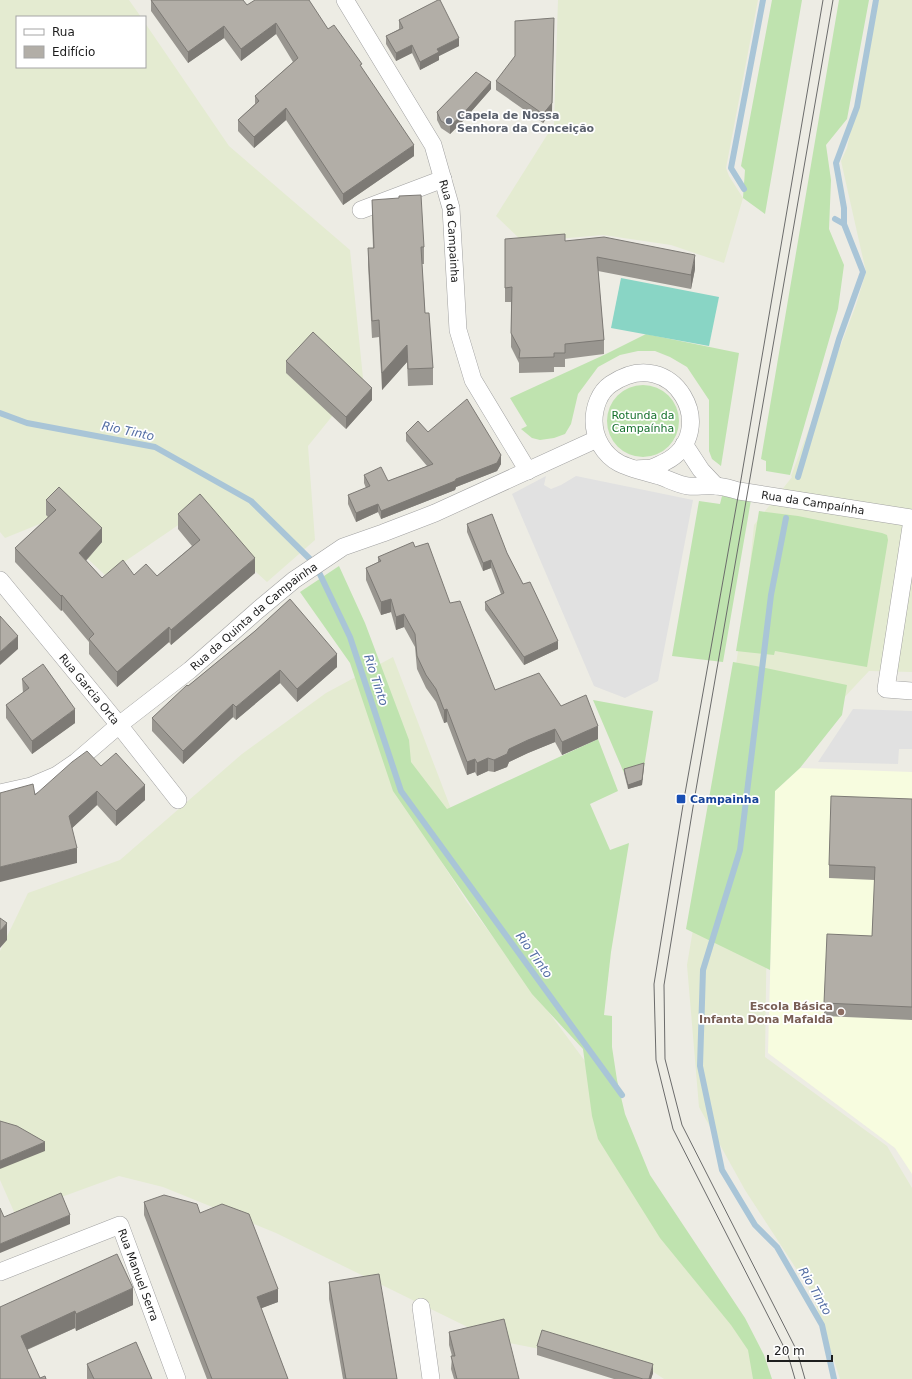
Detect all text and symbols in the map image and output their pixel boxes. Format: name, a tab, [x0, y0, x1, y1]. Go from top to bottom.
legend	[16, 16, 146, 68]
text: Rua	[52, 25, 75, 39]
text: Edifício	[52, 45, 95, 59]
place label: Capela de Nossa Senhora da Conceição	[457, 109, 595, 135]
marker: Capela de Nossa Senhora da Conceição	[444, 116, 454, 126]
street label: Rua da Campainha	[436, 178, 461, 283]
park label: Rotunda da Campaínha	[611, 409, 675, 435]
water label: Rio Tinto	[101, 419, 155, 443]
street label: Rua da Campaínha	[760, 489, 865, 518]
street label: Rua da Quinta da Campainha	[188, 560, 320, 674]
street label: Rua Garcia Orta	[56, 651, 122, 727]
water label: Rio Tinto	[361, 653, 391, 707]
marker: Campainha	[675, 793, 687, 805]
place label: Campainha	[690, 793, 759, 806]
water label: Rio Tinto	[513, 929, 555, 981]
place label: Escola Básica Infanta Dona Mafalda	[699, 1000, 833, 1026]
marker: Escola Básica Infanta Dona Mafalda	[836, 1007, 846, 1017]
street label: Rua Manuel Serra	[115, 1227, 161, 1323]
water label: Rio Tinto	[796, 1264, 834, 1318]
scale bar	[768, 1337, 832, 1363]
text: 20 m	[774, 1344, 805, 1358]

